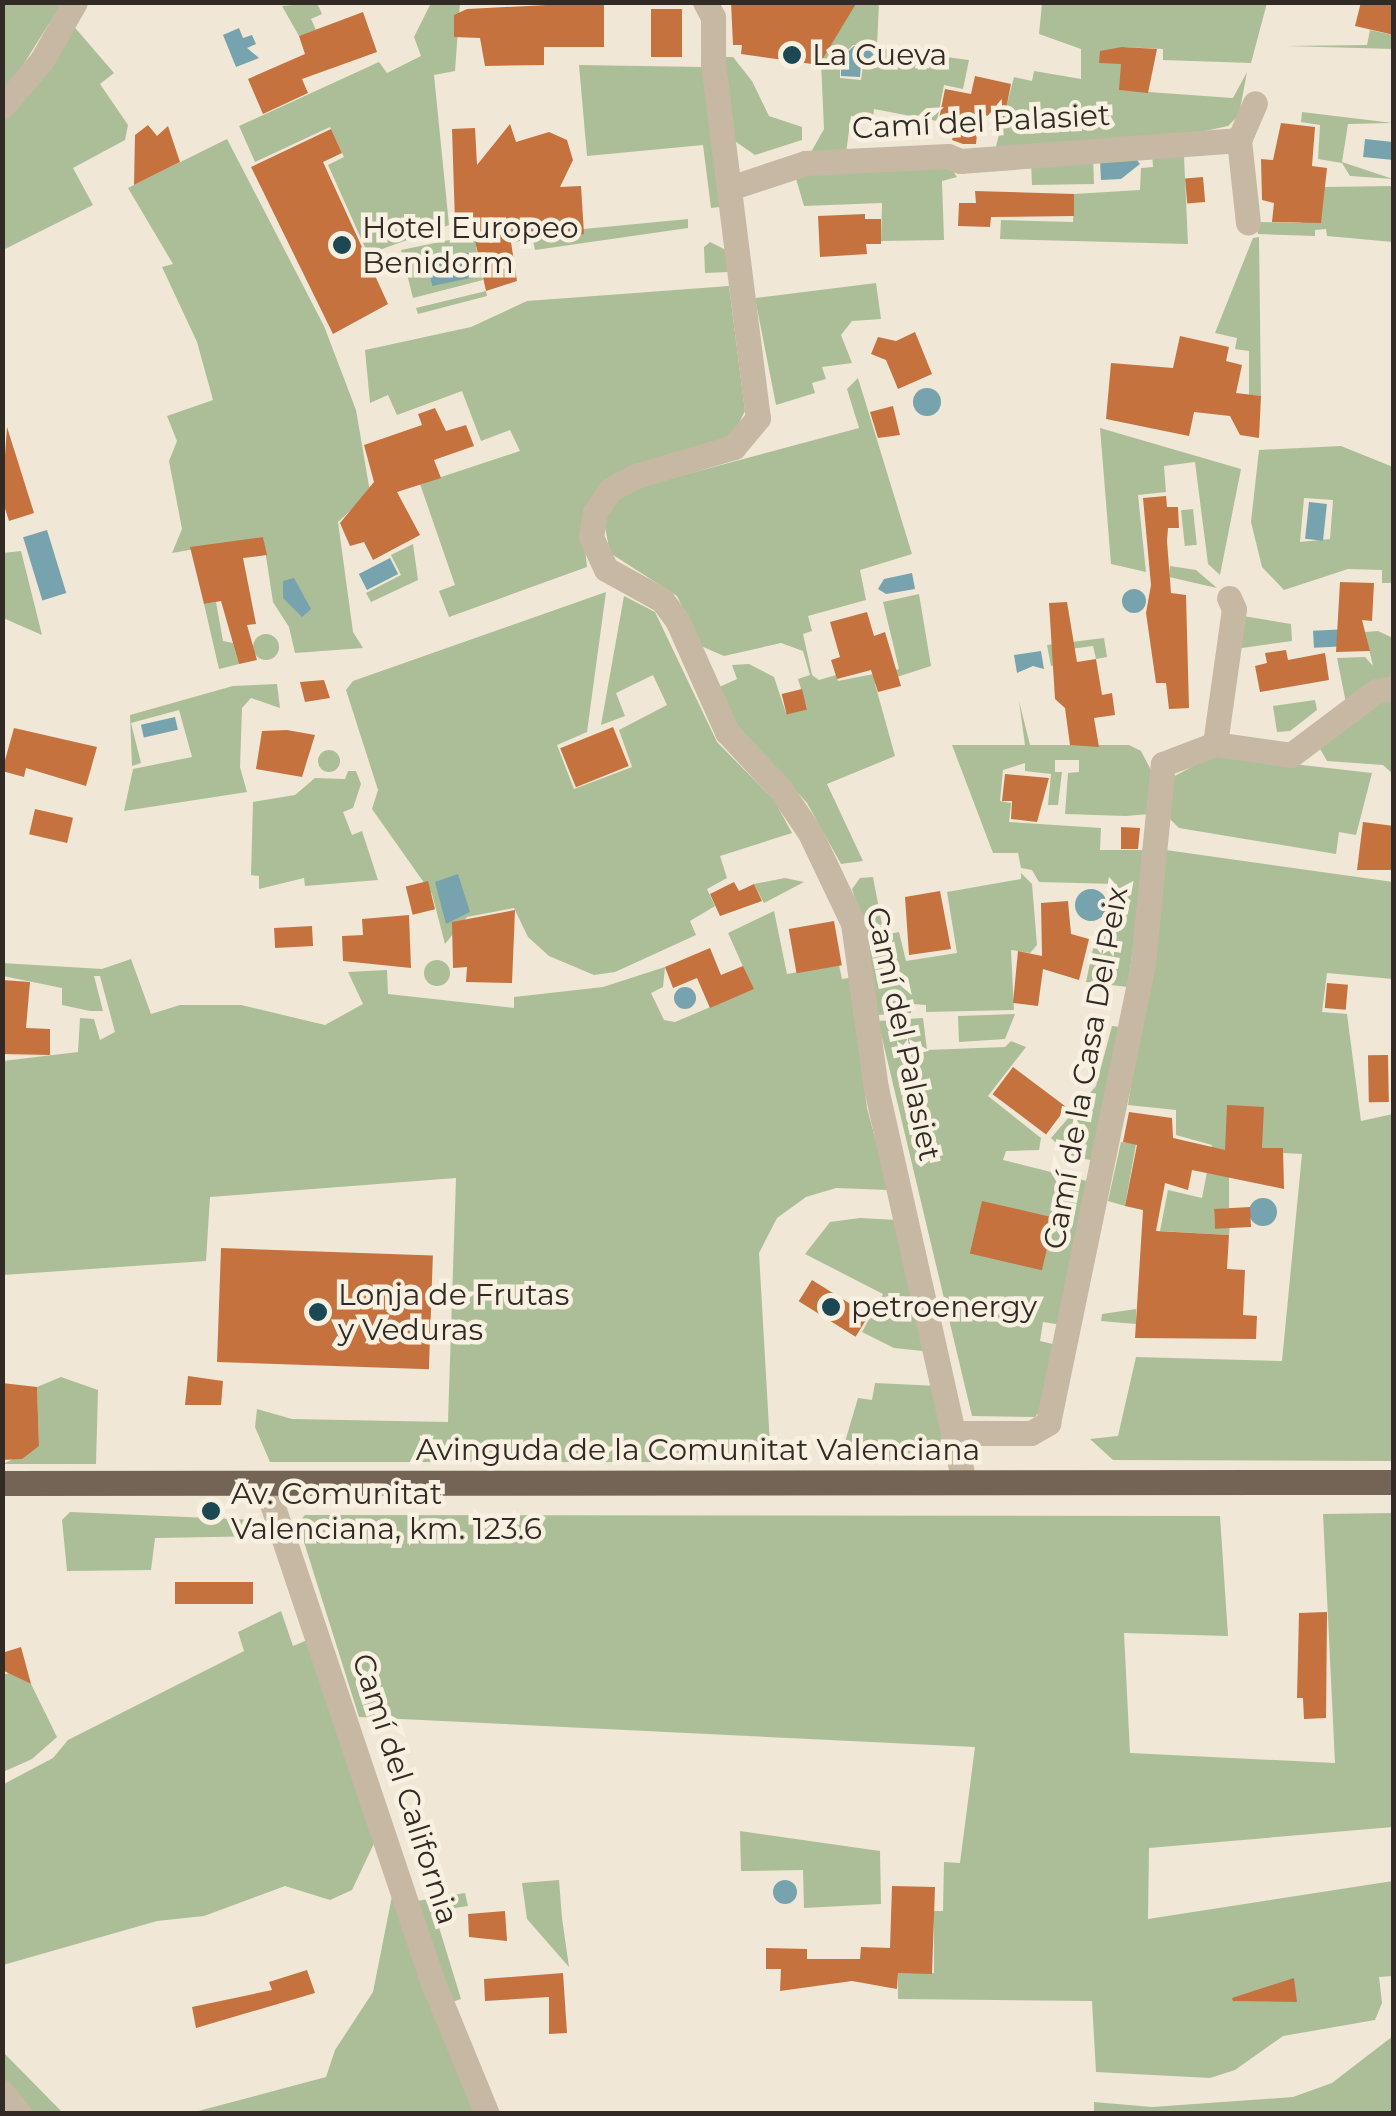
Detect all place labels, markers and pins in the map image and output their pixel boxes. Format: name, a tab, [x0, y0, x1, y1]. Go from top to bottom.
place label: La Cueva	[812, 37, 947, 73]
marker: La Cueva	[781, 44, 803, 66]
place label: Hotel Europeo Benidorm	[362, 210, 579, 280]
marker: Hotel Europeo Benidorm	[331, 234, 353, 256]
place label: Lonja de Frutas y Veduras	[338, 1277, 569, 1348]
place label: petroenergy	[851, 1289, 1037, 1325]
marker: petroenergy	[820, 1296, 842, 1318]
marker: Lonja de Frutas y Veduras	[307, 1301, 329, 1323]
place label: Av. Comunitat Valenciana, km. 123.6	[231, 1476, 542, 1546]
marker: Av. Comunitat Valenciana, km. 123.6	[200, 1500, 222, 1522]

